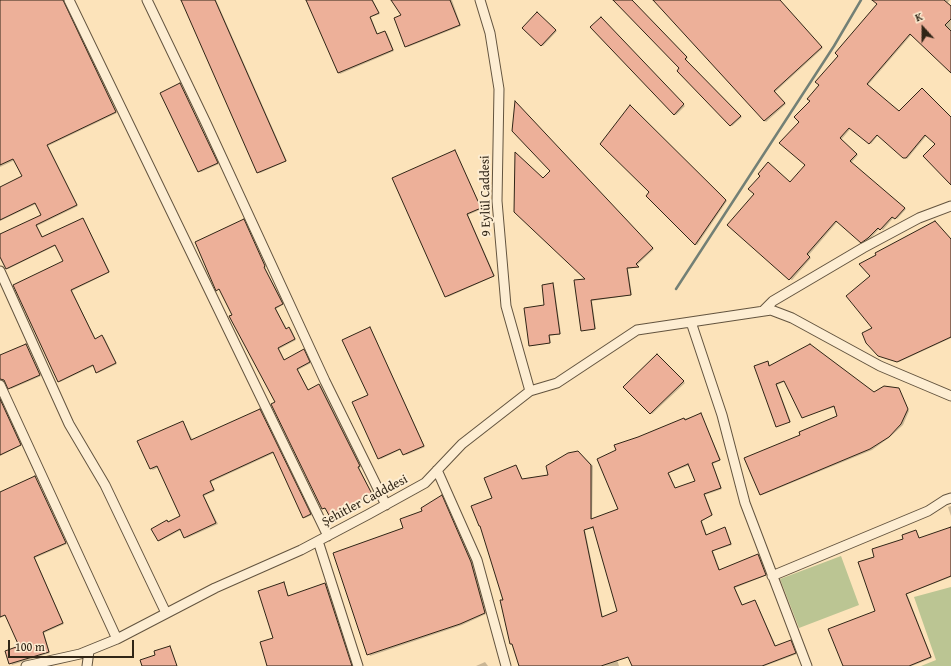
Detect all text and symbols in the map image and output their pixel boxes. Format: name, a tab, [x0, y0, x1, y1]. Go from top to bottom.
north arrow	[903, 8, 943, 48]
text: K	[913, 8, 925, 26]
street label: 9 Eylül Caddesi	[477, 155, 495, 237]
street label: Şehitler Cadddesi	[319, 472, 411, 530]
scale bar	[10, 632, 136, 658]
text: 100 m	[15, 638, 45, 655]

